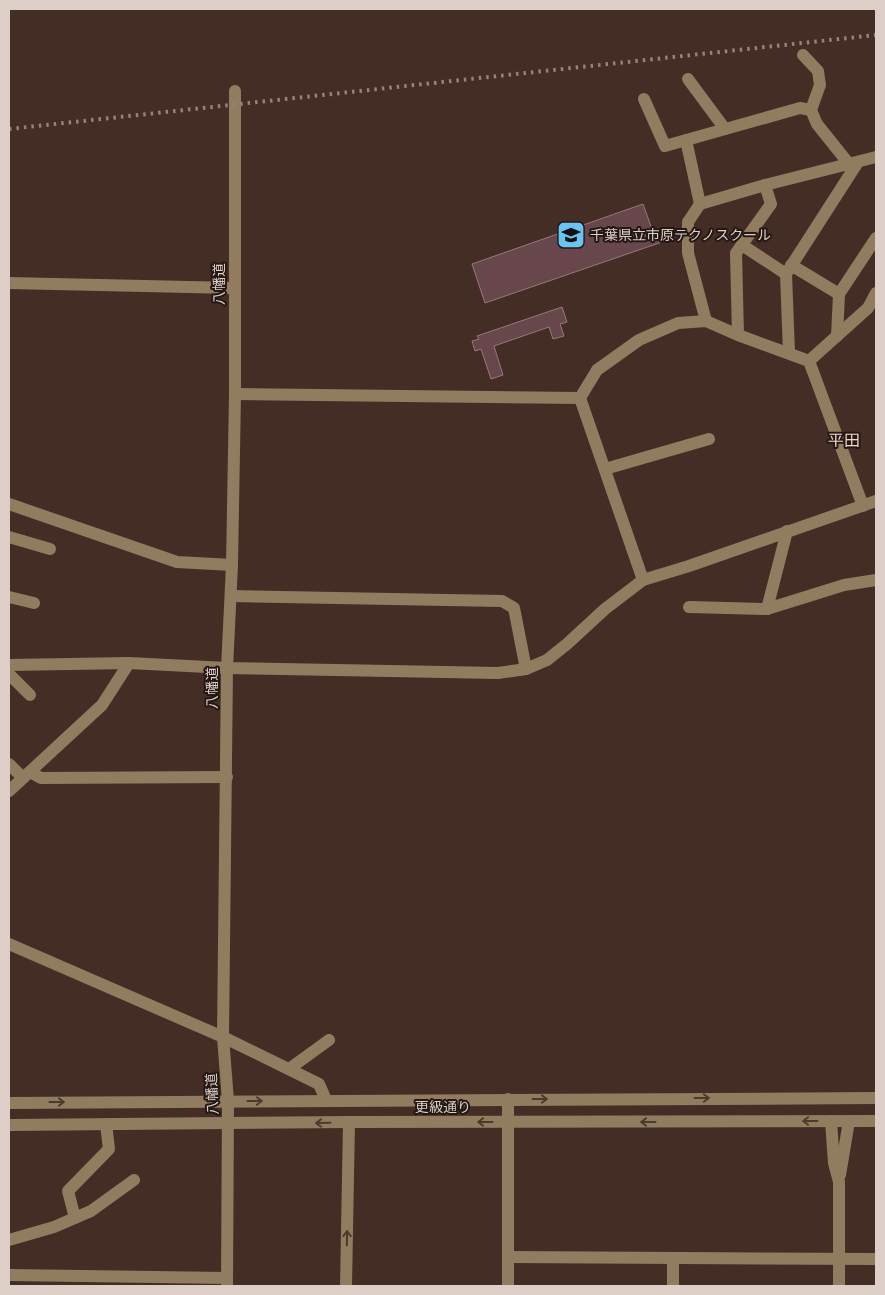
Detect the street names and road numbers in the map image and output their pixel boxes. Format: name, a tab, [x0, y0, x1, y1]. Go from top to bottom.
street label: 八幡道	[210, 263, 228, 305]
street label: 八幡道	[203, 667, 221, 709]
street label: 八幡道	[202, 1073, 222, 1115]
street label: 更級通り	[415, 1098, 471, 1116]

